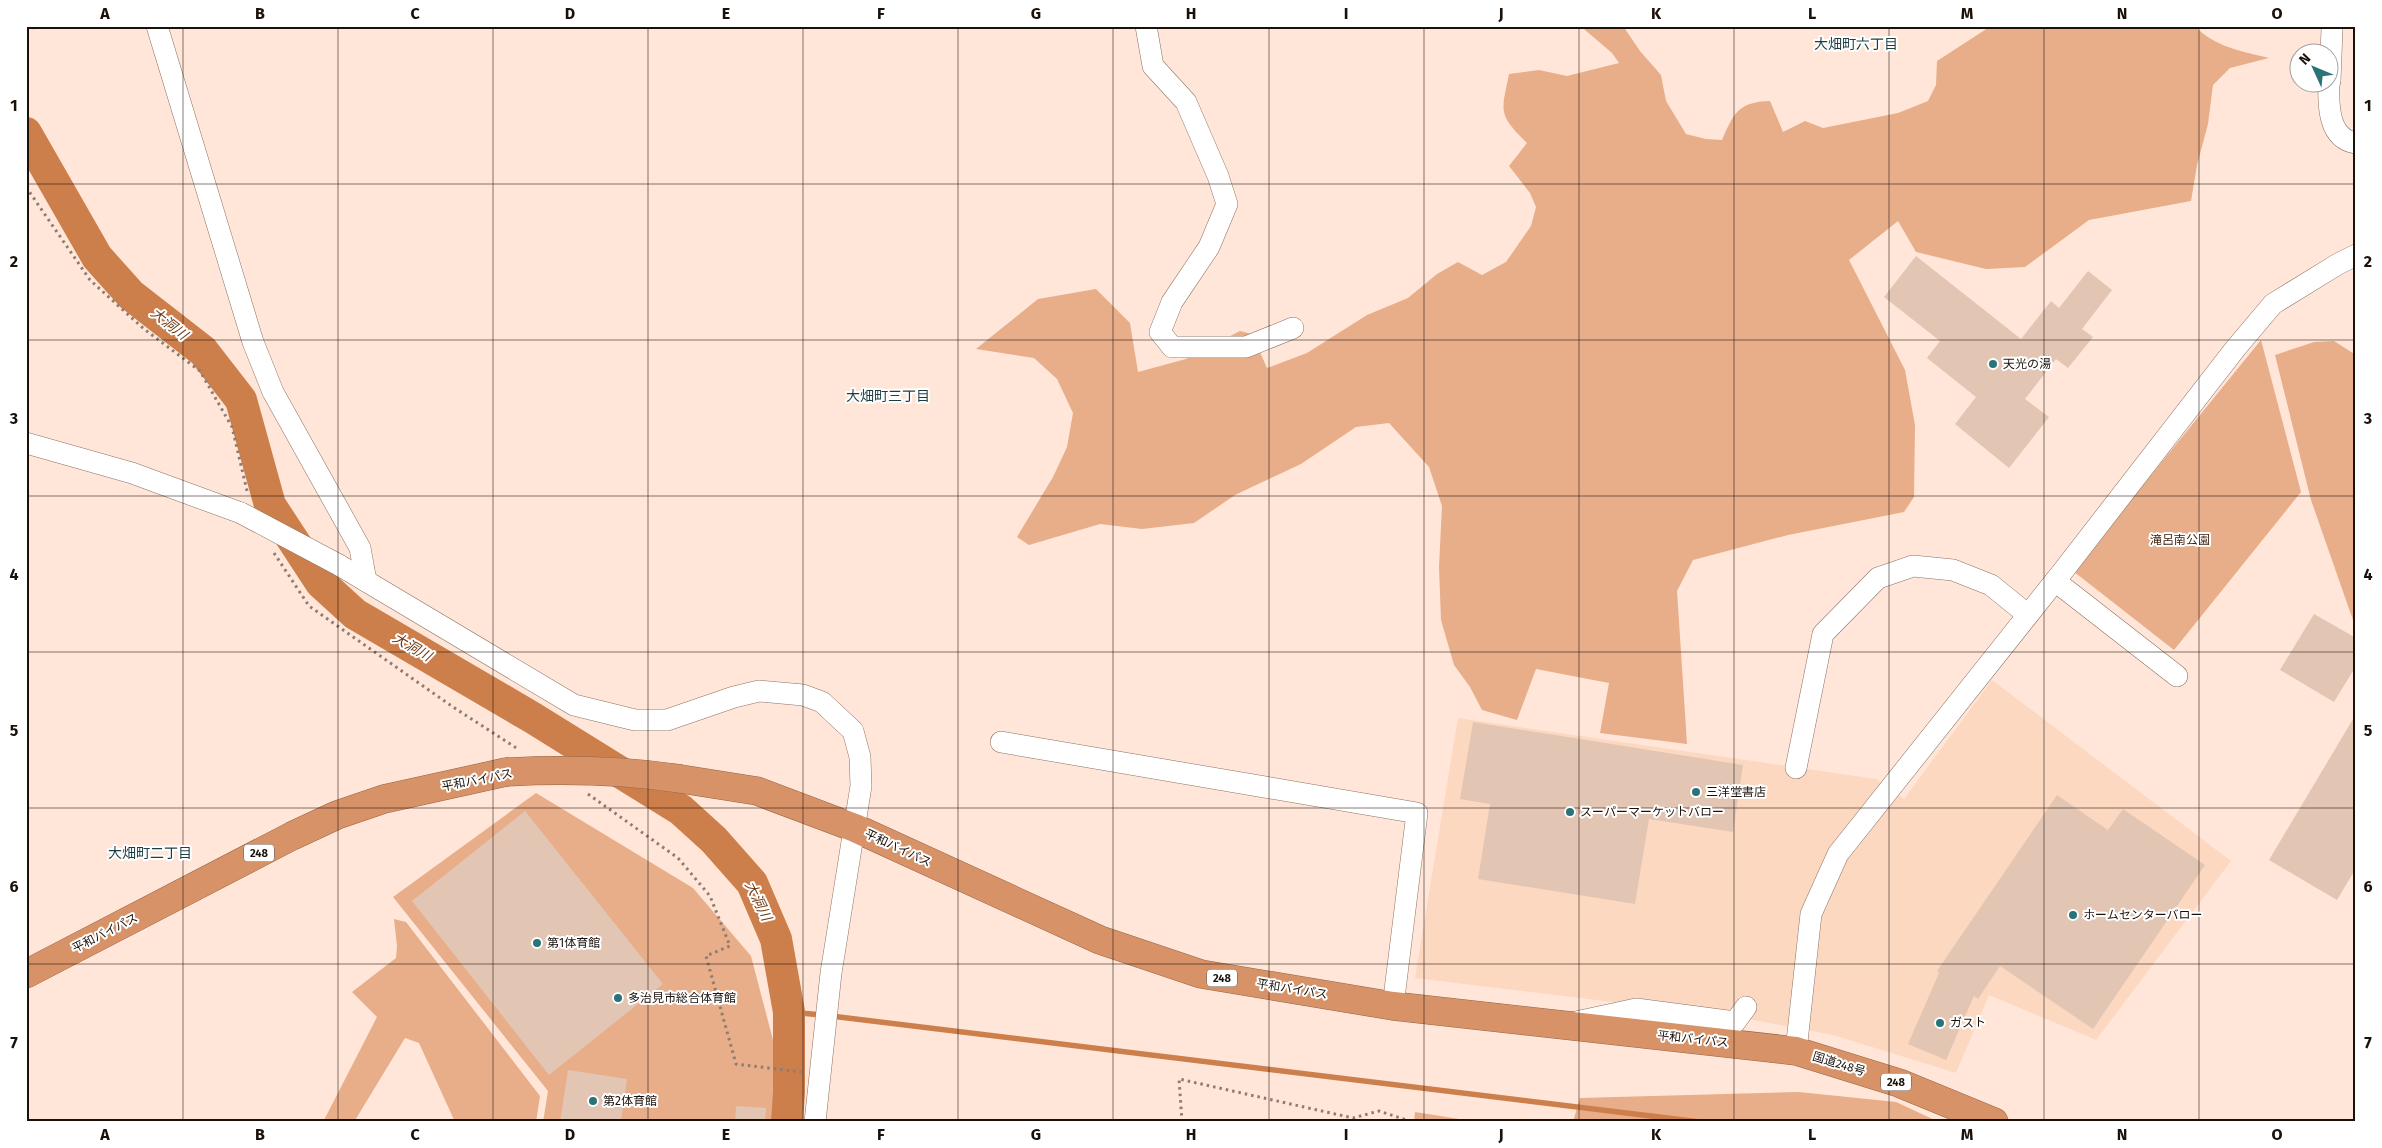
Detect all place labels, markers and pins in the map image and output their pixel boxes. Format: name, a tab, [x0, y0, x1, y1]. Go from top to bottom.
place label: 天光の湯	[2003, 357, 2051, 371]
marker: 天光の湯	[1987, 358, 1999, 370]
place label: 三洋堂書店	[1706, 785, 1766, 799]
marker: 三洋堂書店	[1690, 786, 1702, 798]
place label: スーパーマーケットバロー	[1580, 805, 1724, 819]
marker: スーパーマーケットバロー	[1564, 806, 1576, 818]
place label: ホームセンターバロー	[2083, 908, 2203, 922]
marker: ホームセンターバロー	[2067, 909, 2079, 921]
place label: 第1体育館	[547, 936, 600, 950]
marker: 第1体育館	[531, 937, 543, 949]
place label: 多治見市総合体育館	[628, 991, 736, 1005]
marker: 多治見市総合体育館	[612, 992, 624, 1004]
place label: ガスト	[1950, 1016, 1986, 1030]
marker: ガスト	[1934, 1017, 1946, 1029]
place label: 第2体育館	[603, 1094, 657, 1108]
marker: 第2体育館	[587, 1095, 599, 1107]

